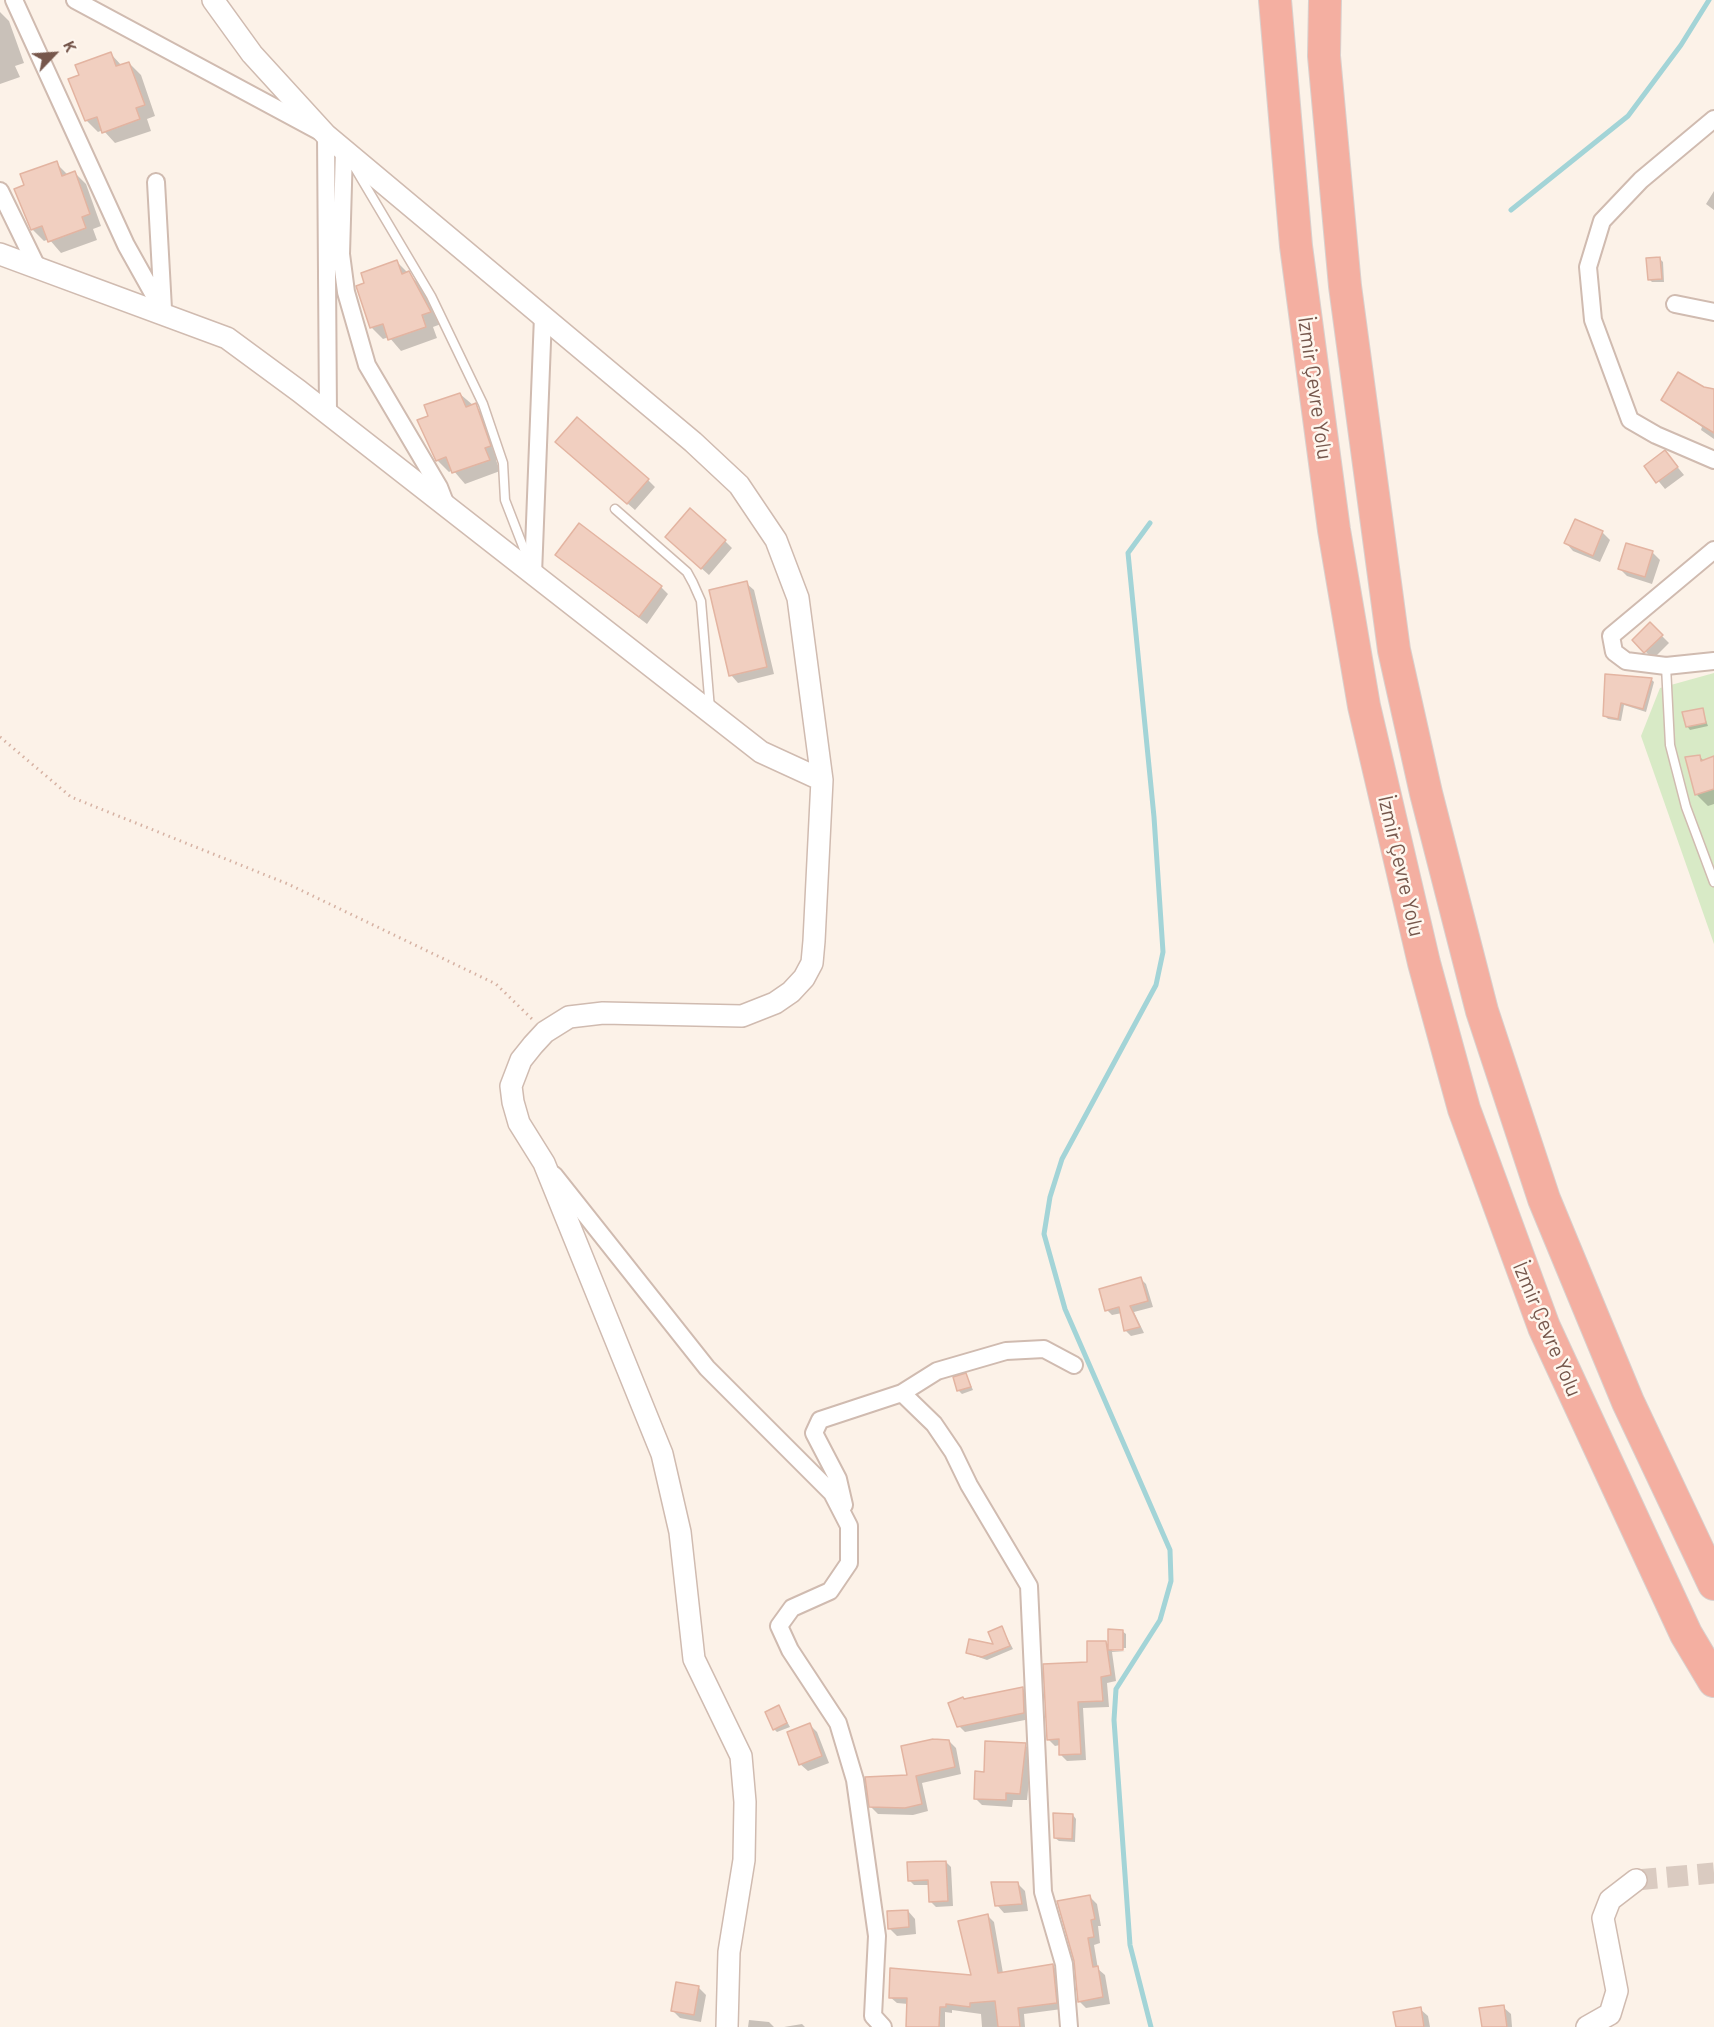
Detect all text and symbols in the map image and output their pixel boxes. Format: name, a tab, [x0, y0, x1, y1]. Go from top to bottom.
north arrow	[24, 24, 84, 84]
text: K	[60, 38, 81, 55]
street label: İzmir Çevre Yolu	[1292, 315, 1338, 461]
street label: İzmir Çevre Yolu	[1373, 793, 1429, 939]
street label: İzmir Çevre Yolu	[1507, 1258, 1587, 1400]

